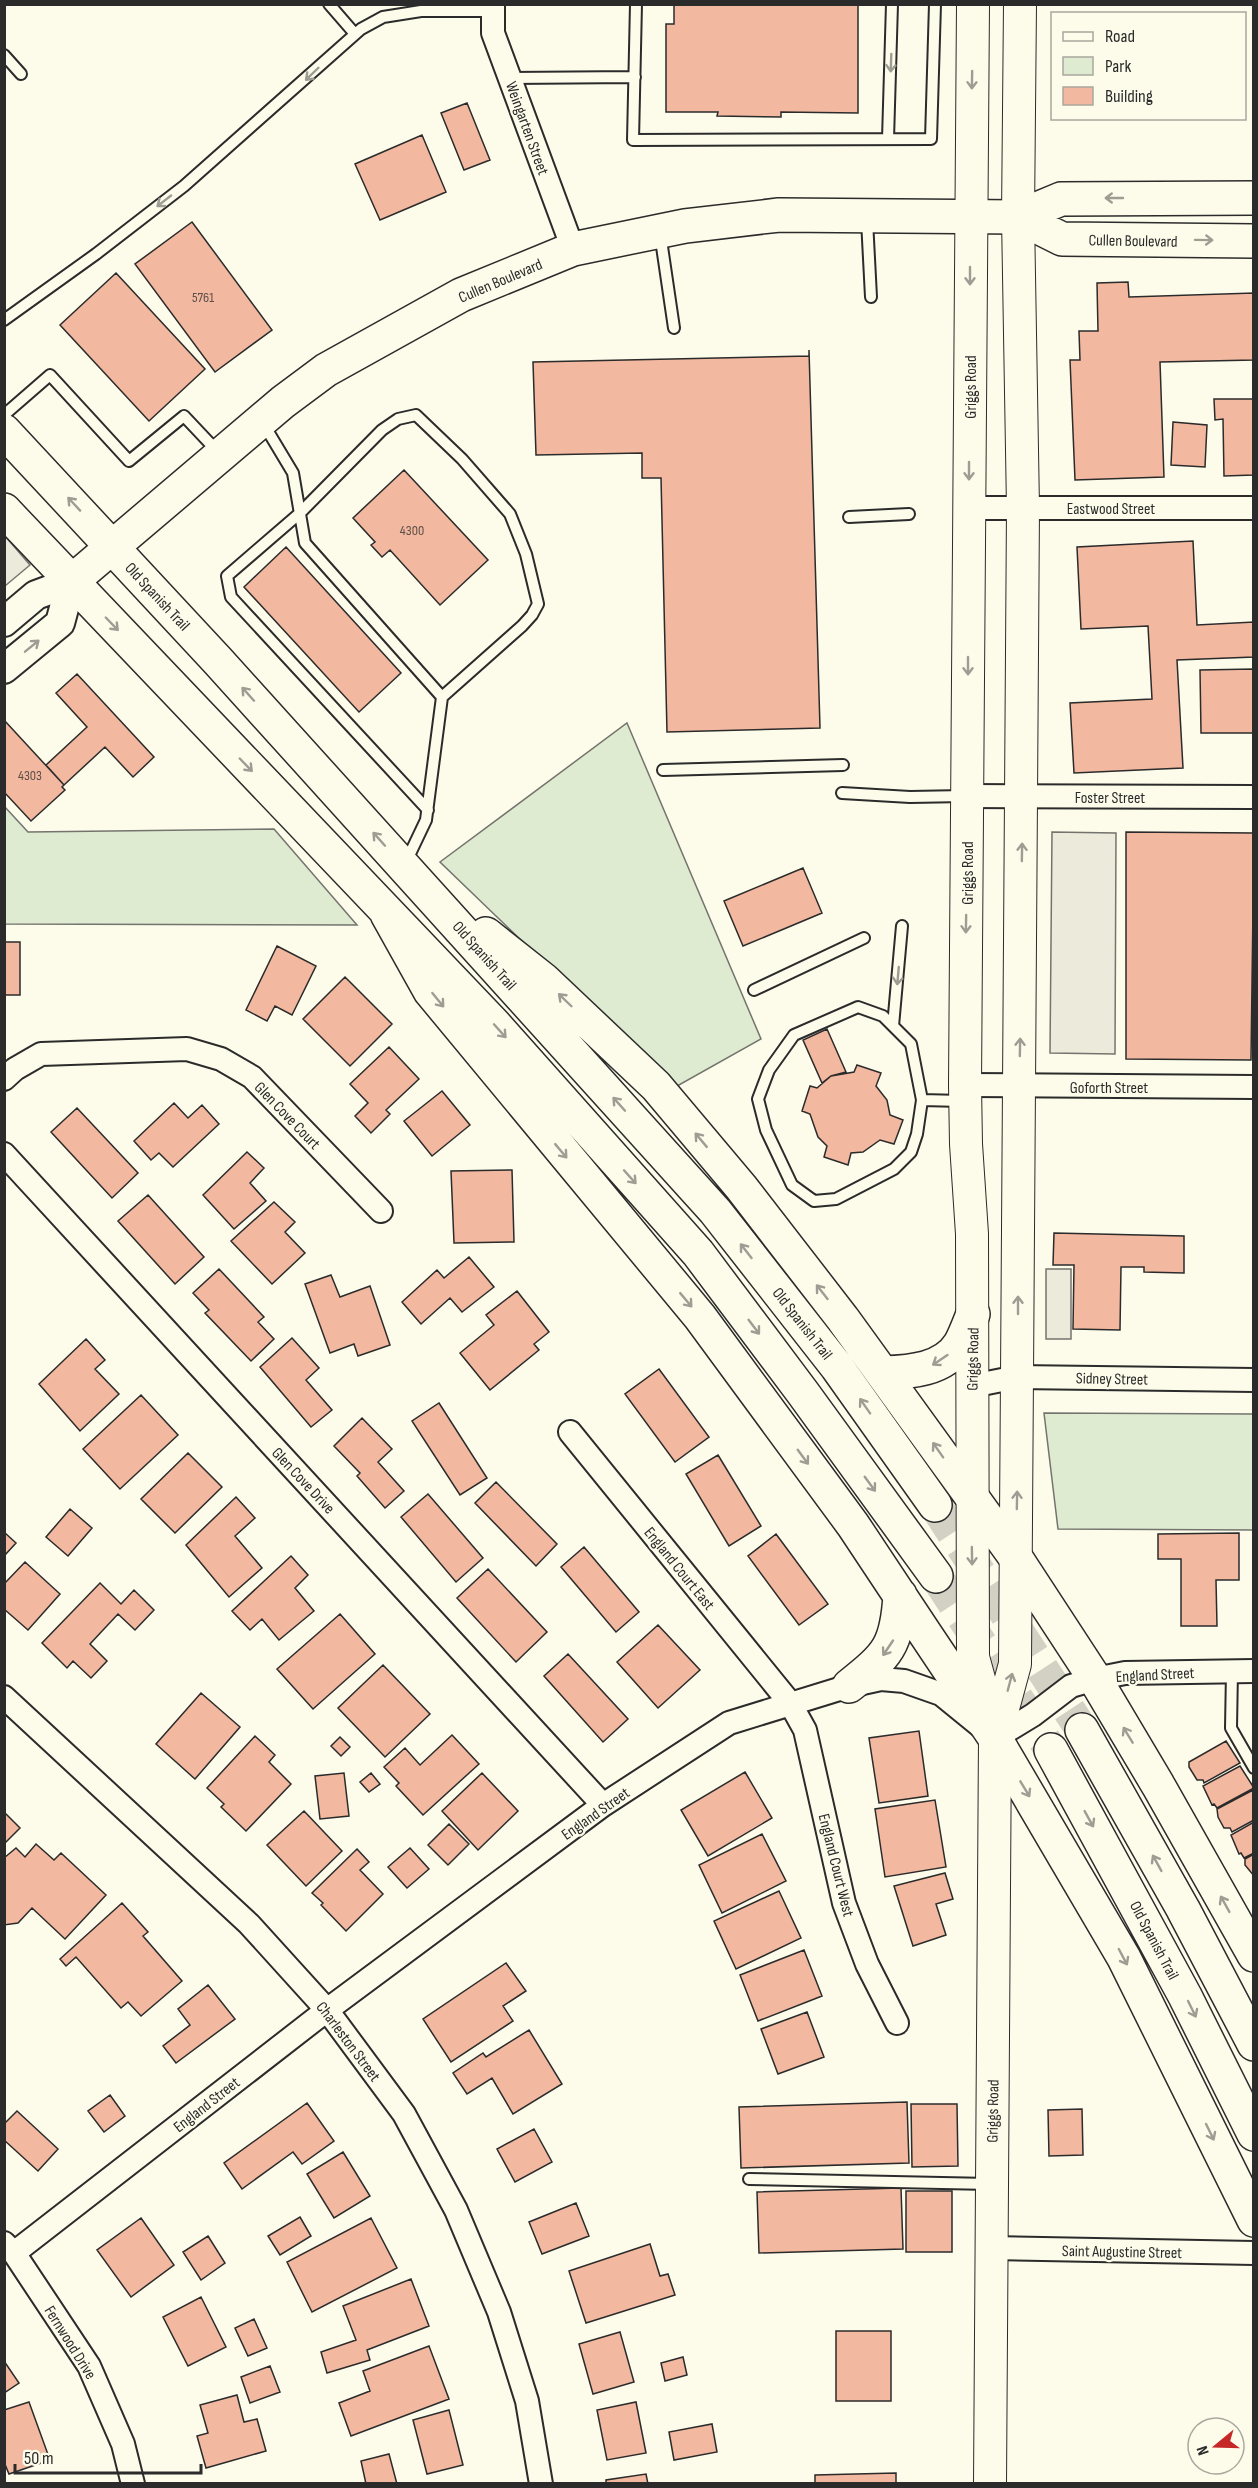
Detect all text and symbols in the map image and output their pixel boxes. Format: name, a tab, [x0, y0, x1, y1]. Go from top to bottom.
legend	[1051, 12, 1246, 120]
text: Road	[1105, 26, 1135, 47]
one-way arrow	[885, 52, 896, 72]
text: Park	[1105, 56, 1131, 77]
one-way arrow	[304, 67, 319, 81]
one-way arrow	[966, 69, 978, 89]
street label: Weingarten Street	[501, 79, 552, 178]
text: Building	[1105, 86, 1153, 107]
one-way arrow	[1105, 193, 1125, 204]
one-way arrow	[156, 195, 172, 208]
street label: Cullen Boulevard	[1088, 231, 1178, 252]
one-way arrow	[1194, 234, 1214, 246]
street label: Cullen Boulevard	[456, 255, 545, 308]
one-way arrow	[964, 265, 976, 285]
house number: 5761	[192, 289, 214, 306]
street label: Griggs Road	[962, 355, 981, 419]
one-way arrow	[963, 460, 975, 480]
one-way arrow	[67, 497, 81, 512]
street label: Eastwood Street	[1067, 500, 1155, 519]
house number: 4300	[400, 522, 424, 539]
street label: Old Spanish Trail	[120, 559, 193, 635]
one-way arrow	[105, 617, 119, 632]
one-way arrow	[24, 639, 39, 653]
one-way arrow	[962, 655, 974, 675]
one-way arrow	[241, 687, 255, 702]
one-way arrow	[239, 758, 254, 773]
house number: 4303	[18, 767, 42, 784]
street label: Foster Street	[1075, 789, 1145, 808]
one-way arrow	[372, 832, 386, 847]
street label: Griggs Road	[959, 841, 978, 905]
one-way arrow	[1016, 842, 1028, 862]
one-way arrow	[960, 913, 972, 933]
street label: Old Spanish Trail	[448, 918, 520, 994]
one-way arrow	[892, 965, 903, 985]
one-way arrow	[431, 992, 444, 1008]
one-way arrow	[558, 993, 573, 1007]
one-way arrow	[493, 1023, 507, 1038]
one-way arrow	[1014, 1037, 1026, 1057]
street label: Glen Cove Court	[250, 1078, 324, 1154]
street label: Goforth Street	[1070, 1079, 1148, 1098]
one-way arrow	[612, 1096, 626, 1111]
one-way arrow	[694, 1133, 708, 1148]
one-way arrow	[555, 1143, 568, 1159]
one-way arrow	[623, 1169, 637, 1184]
one-way arrow	[740, 1243, 753, 1259]
street label: Old Spanish Trail	[768, 1284, 836, 1364]
one-way arrow	[816, 1285, 829, 1301]
one-way arrow	[680, 1292, 693, 1308]
one-way arrow	[1012, 1295, 1024, 1315]
one-way arrow	[748, 1319, 760, 1335]
street label: Griggs Road	[963, 1327, 984, 1391]
one-way arrow	[933, 1354, 949, 1366]
street label: Sidney Street	[1076, 1369, 1148, 1390]
one-way arrow	[859, 1398, 871, 1414]
one-way arrow	[931, 1442, 944, 1458]
street label: Glen Cove Drive	[267, 1444, 338, 1518]
one-way arrow	[796, 1449, 809, 1465]
one-way arrow	[863, 1476, 876, 1492]
one-way arrow	[1011, 1490, 1023, 1510]
street label: England Court East	[640, 1524, 718, 1614]
one-way arrow	[966, 1545, 978, 1565]
one-way arrow	[882, 1639, 894, 1656]
street label: England Street	[1115, 1664, 1195, 1687]
one-way arrow	[1005, 1673, 1017, 1692]
one-way arrow	[1122, 1727, 1134, 1744]
one-way arrow	[1019, 1780, 1031, 1797]
street label: England Street	[558, 1784, 634, 1845]
one-way arrow	[1083, 1810, 1095, 1827]
street label: England Court West	[814, 1812, 858, 1919]
one-way arrow	[1151, 1855, 1163, 1872]
one-way arrow	[1219, 1896, 1231, 1913]
street label: Old Spanish Trail	[1125, 1898, 1182, 1983]
one-way arrow	[1117, 1948, 1129, 1965]
street label: Charleston Street	[312, 1998, 384, 2086]
one-way arrow	[1186, 2000, 1198, 2018]
street label: England Street	[170, 2073, 244, 2137]
street label: Griggs Road	[983, 2079, 1004, 2143]
one-way arrow	[1204, 2122, 1216, 2140]
street label: Saint Augustine Street	[1062, 2242, 1182, 2263]
street label: Fernwood Drive	[40, 2303, 100, 2383]
north arrow	[1186, 2416, 1246, 2476]
scale bar	[15, 2437, 201, 2475]
text: N	[1193, 2443, 1214, 2458]
text: 50 m	[24, 2448, 54, 2469]

